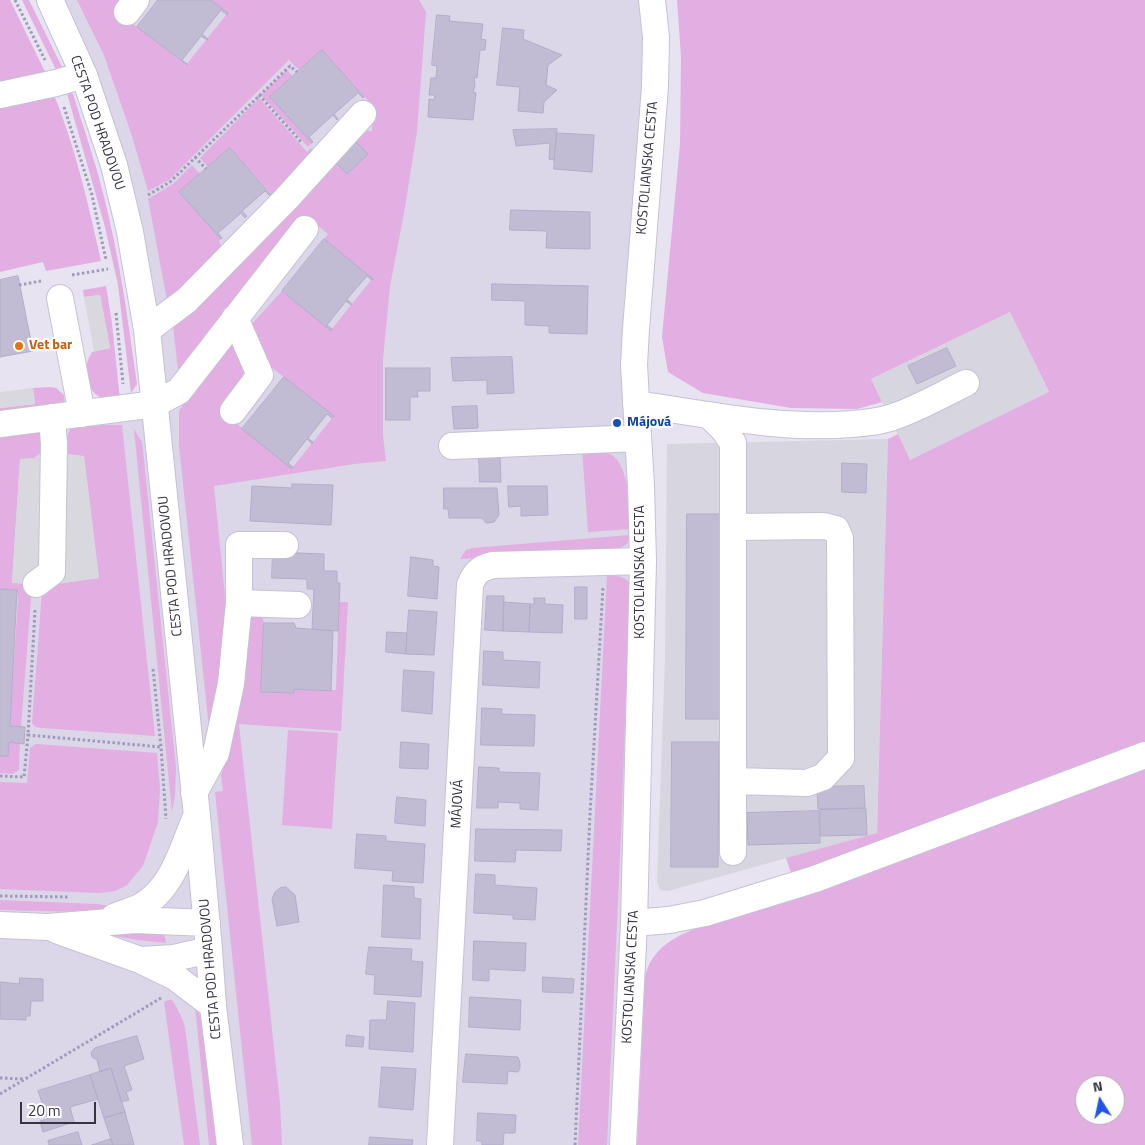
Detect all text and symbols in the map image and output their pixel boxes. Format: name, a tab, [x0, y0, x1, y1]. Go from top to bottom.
street label: CESTA POD HRADOVOU	[66, 53, 128, 193]
street label: KOSTOLIANSKA CESTA	[634, 101, 662, 235]
place label: Vet bar	[29, 338, 72, 354]
marker: Vet bar	[13, 340, 25, 352]
place label: Májová	[627, 415, 671, 431]
marker: Májová	[611, 417, 623, 429]
street label: CESTA POD HRADOVOU	[155, 495, 187, 637]
street label: KOSTOLIANSKA CESTA	[633, 505, 649, 639]
street label: MÁJOVÁ	[448, 779, 468, 829]
street label: CESTA POD HRADOVOU	[196, 898, 226, 1040]
street label: KOSTOLIANSKA CESTA	[619, 910, 643, 1044]
north arrow	[1075, 1075, 1125, 1125]
text: N	[1091, 1075, 1104, 1097]
scale bar	[22, 1092, 99, 1124]
text: 20 m	[28, 1099, 61, 1122]

